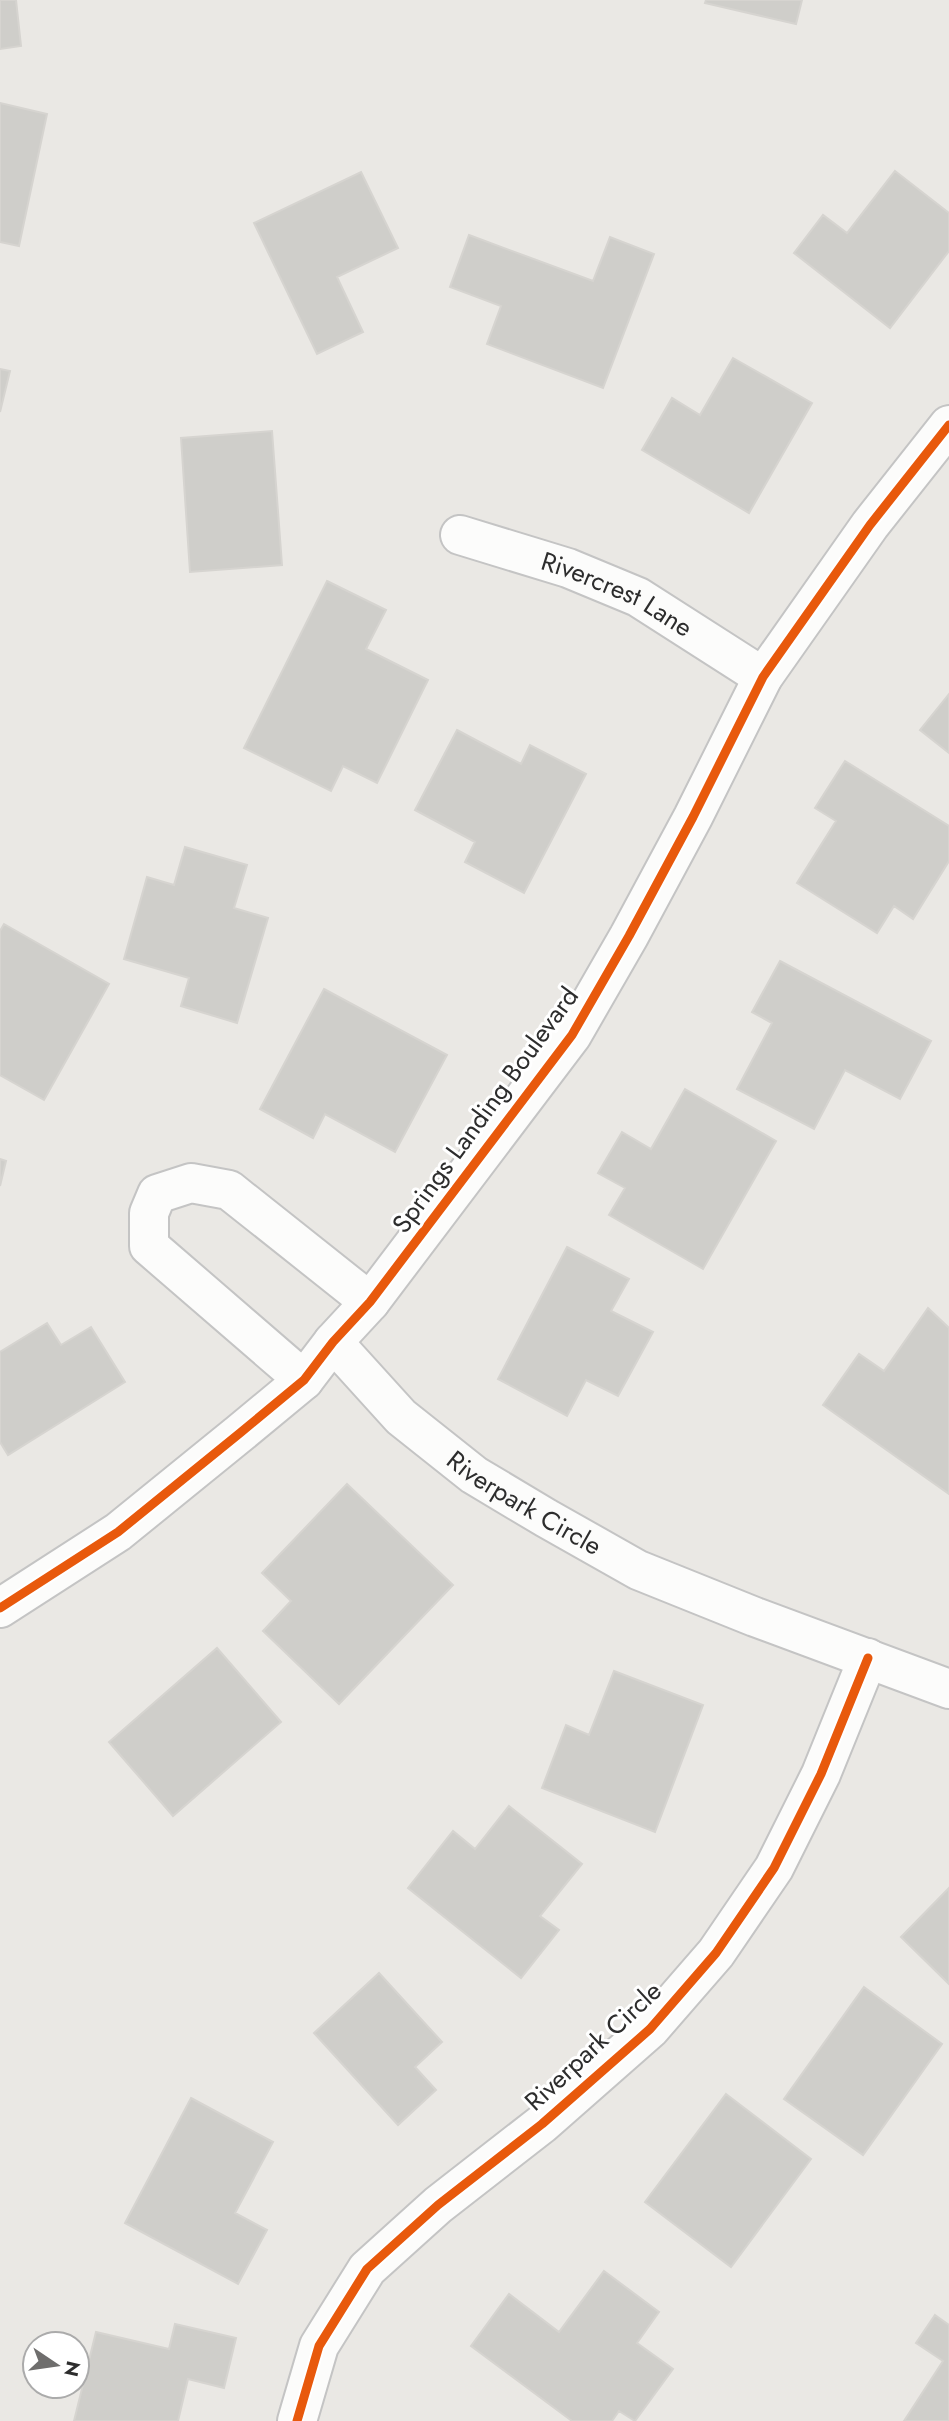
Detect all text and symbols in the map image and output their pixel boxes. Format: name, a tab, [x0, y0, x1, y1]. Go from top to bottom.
street label: Rivercrest Lane	[536, 542, 700, 646]
street label: Springs Landing Boulevard	[383, 979, 587, 1241]
street label: Riverpark Circle	[439, 1441, 609, 1565]
street label: Riverpark Circle	[516, 1972, 670, 2120]
north arrow	[21, 2330, 91, 2400]
text: N	[57, 2358, 87, 2379]

